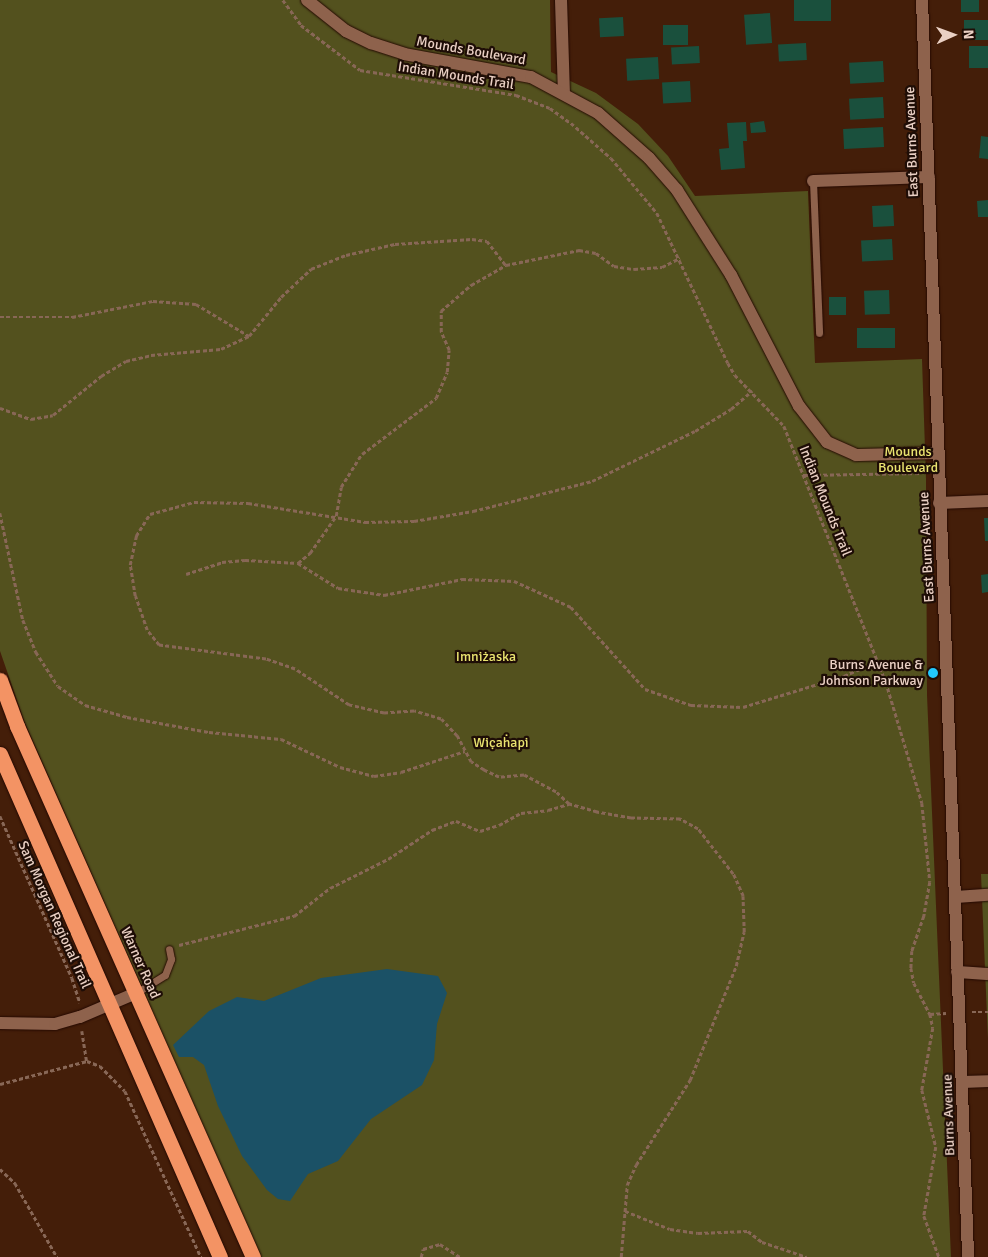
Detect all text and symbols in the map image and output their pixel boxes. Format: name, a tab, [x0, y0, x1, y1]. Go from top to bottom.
north arrow	[928, 10, 978, 60]
text: N	[960, 29, 977, 40]
street label: Mounds Boulevard	[415, 33, 527, 69]
street label: Indian Mounds Trail	[397, 59, 515, 93]
street label: East Burns Avenue	[902, 86, 922, 198]
street label: Indian Mounds Trail	[795, 443, 855, 559]
park label: Mounds Boulevard	[878, 444, 938, 477]
street label: East Burns Avenue	[916, 491, 938, 603]
park label: Imniżaska	[456, 649, 516, 665]
place label: Burns Avenue & Johnson Parkway	[820, 657, 923, 690]
marker: Burns Avenue & Johnson Parkway	[927, 667, 939, 679]
park label: Wic̣aḣapi	[473, 735, 529, 751]
street label: Sam Morgan Regional Trail	[14, 839, 94, 991]
street label: Warner Road	[117, 925, 163, 1001]
street label: Burns Avenue	[939, 1074, 959, 1156]

